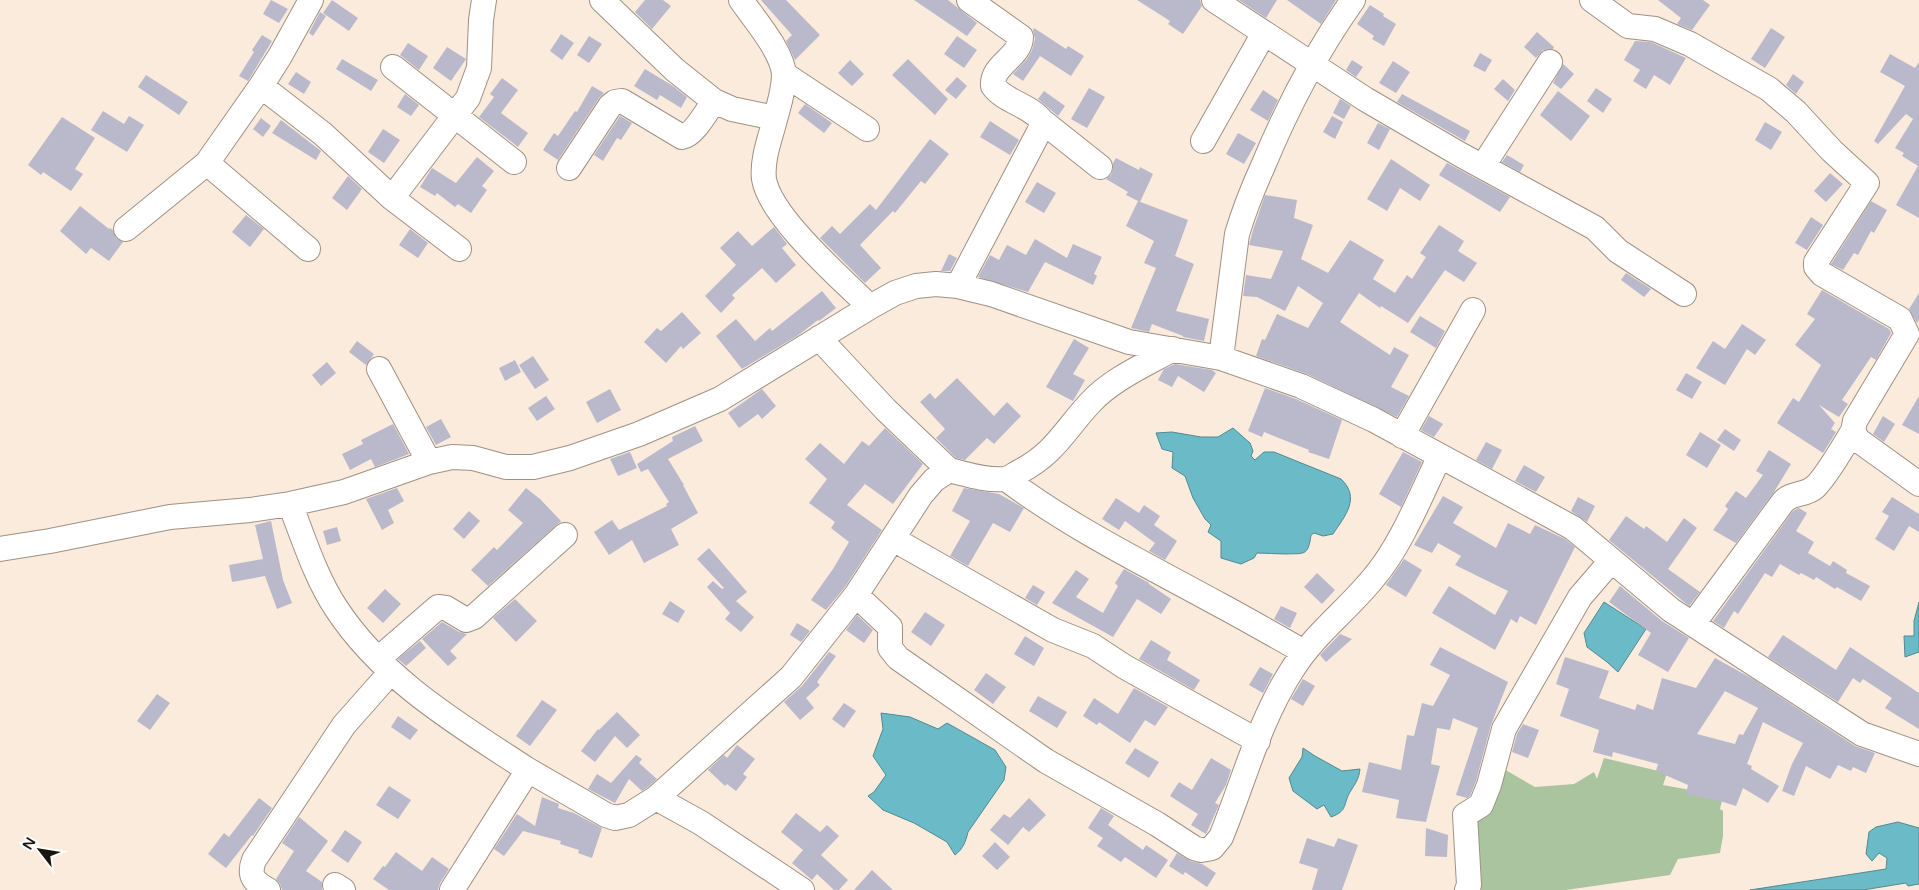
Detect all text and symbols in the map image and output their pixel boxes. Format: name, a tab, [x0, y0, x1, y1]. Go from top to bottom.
north arrow	[15, 825, 65, 875]
text: N	[19, 834, 39, 853]

